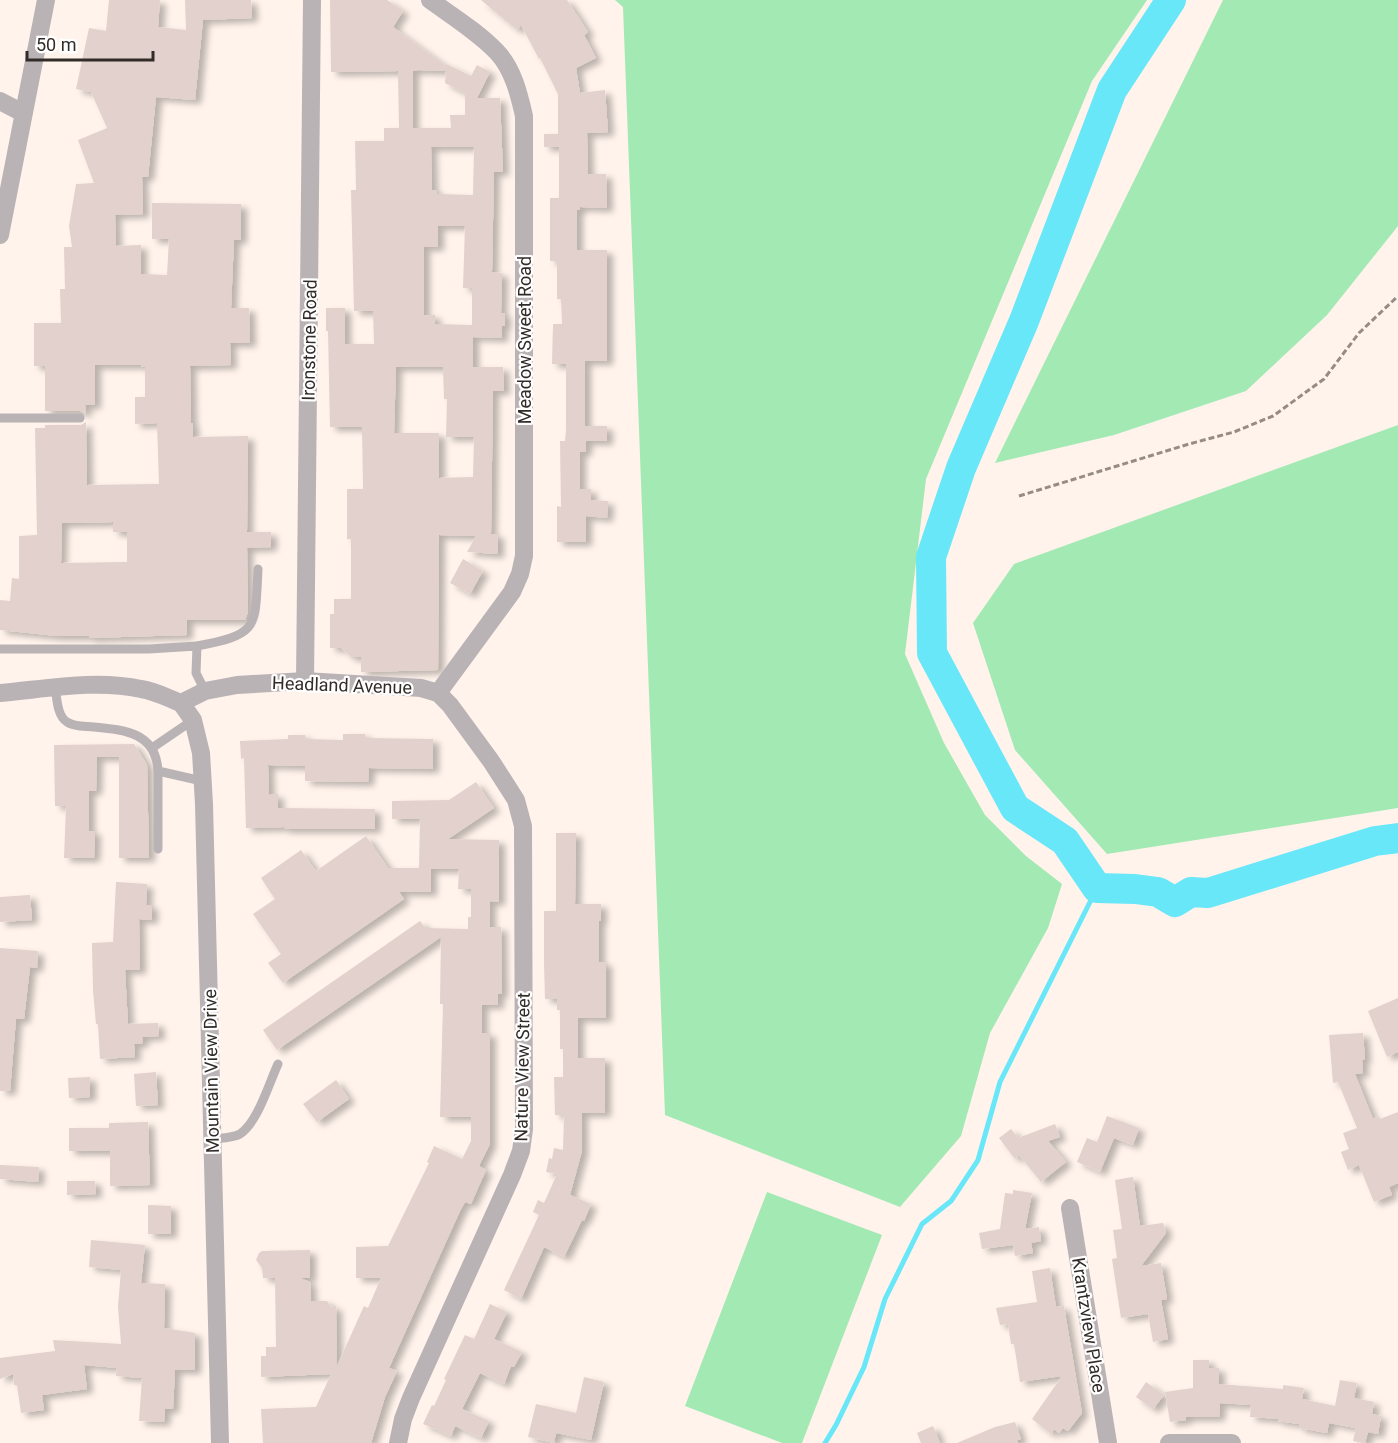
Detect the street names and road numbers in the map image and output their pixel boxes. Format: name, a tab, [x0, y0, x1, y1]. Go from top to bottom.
street label: Meadow Sweet Road	[514, 256, 535, 424]
street label: Ironstone Road	[297, 279, 321, 401]
street label: Headland Avenue	[272, 672, 412, 698]
street label: Mountain View Drive	[199, 989, 223, 1153]
street label: Nature View Street	[510, 992, 534, 1142]
street label: Krantzview Place	[1068, 1256, 1110, 1394]

